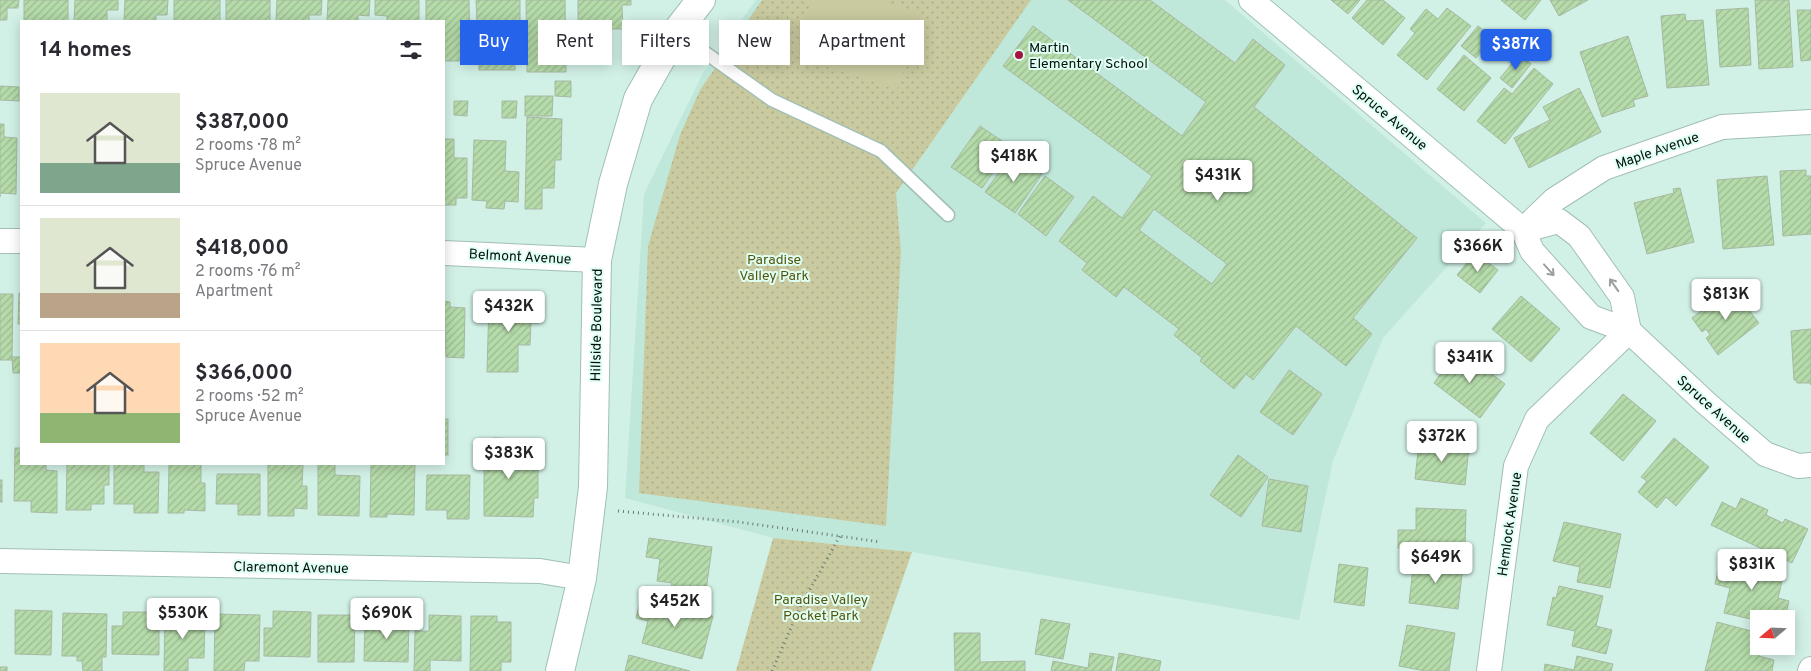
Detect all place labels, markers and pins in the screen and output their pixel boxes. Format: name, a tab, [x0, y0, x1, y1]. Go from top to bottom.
pin: $387K	[1481, 28, 1551, 71]
place label: Martin Elementary School	[1029, 40, 1148, 73]
marker: Martin Elementary School	[1013, 49, 1025, 61]
pin: $418K	[979, 140, 1049, 183]
pin: $431K	[1183, 160, 1253, 202]
pin: $366K	[1443, 230, 1513, 273]
pin: $813K	[1691, 278, 1761, 321]
pin: $432K	[474, 290, 544, 333]
pin: $341K	[1435, 342, 1505, 384]
pin: $372K	[1407, 420, 1477, 463]
pin: $383K	[474, 438, 544, 480]
pin: $649K	[1401, 542, 1471, 584]
pin: $831K	[1717, 548, 1787, 591]
pin: $452K	[640, 586, 710, 628]
pin: $530K	[148, 598, 218, 640]
pin: $690K	[352, 598, 422, 640]

